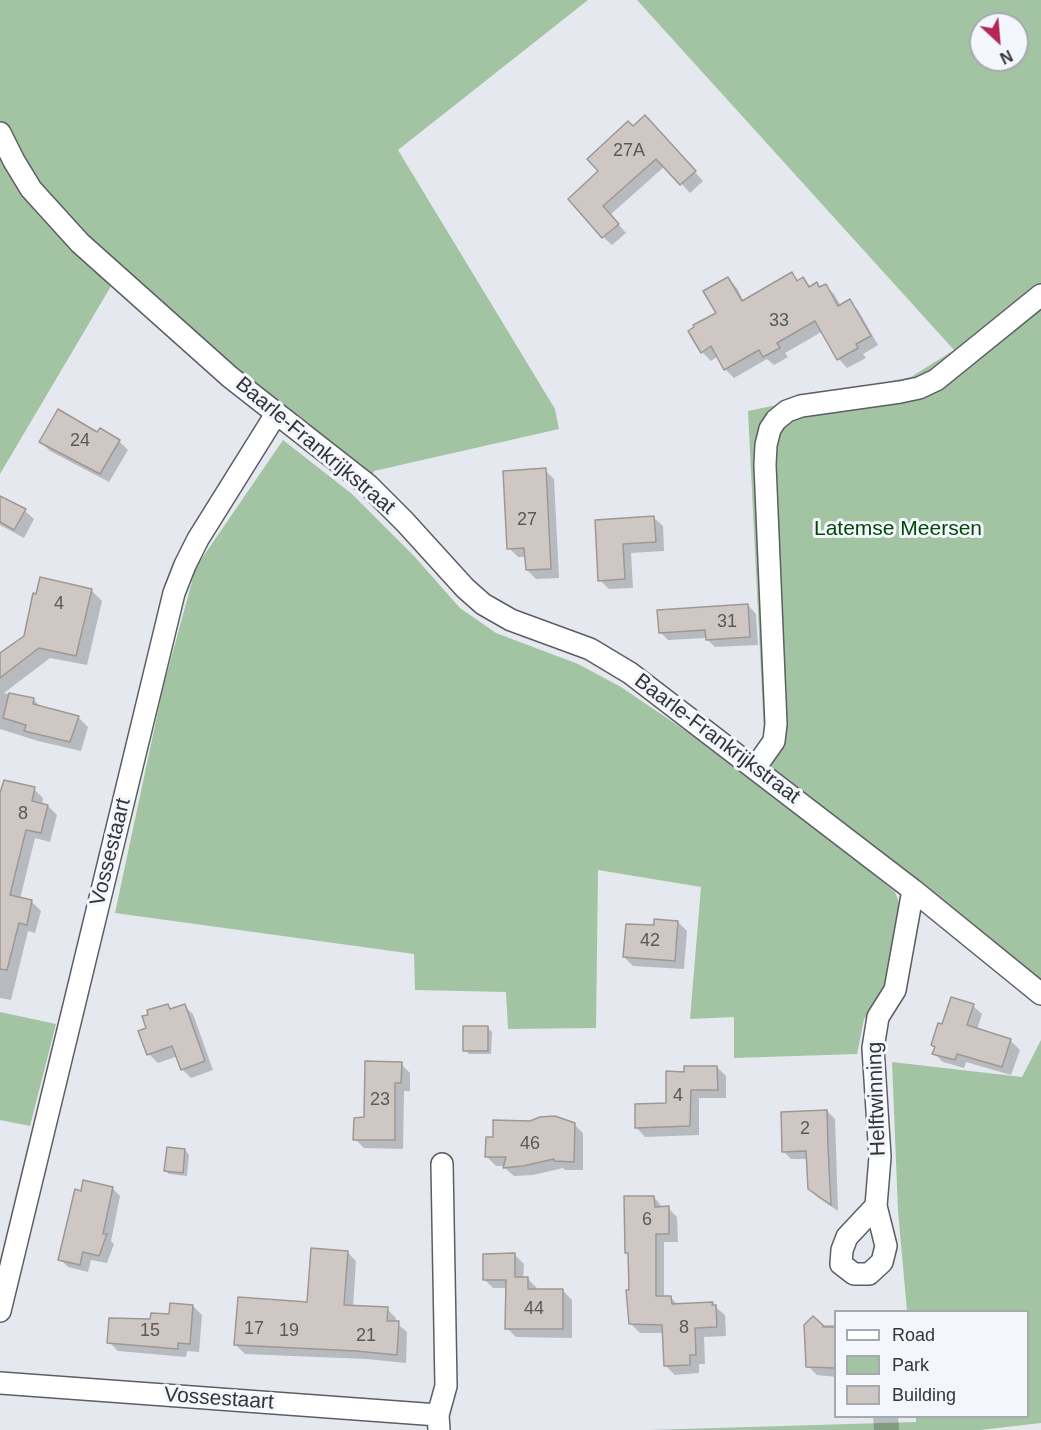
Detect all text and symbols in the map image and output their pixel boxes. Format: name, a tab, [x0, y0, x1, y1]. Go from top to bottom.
north arrow	[969, 12, 1029, 72]
text: N	[997, 47, 1015, 67]
house number: 27A	[613, 140, 645, 162]
house number: 33	[769, 310, 789, 332]
street label: Baarle-Frankrijkstraat	[230, 372, 400, 520]
house number: 24	[70, 430, 90, 452]
house number: 27	[517, 509, 537, 531]
park label: Latemse Meersen	[814, 516, 982, 542]
house number: 4	[54, 593, 64, 615]
house number: 31	[717, 611, 737, 633]
street label: Baarle-Frankrijkstraat	[629, 669, 805, 809]
street label: Vossestaart	[86, 796, 136, 908]
house number: 8	[18, 803, 28, 825]
house number: 42	[640, 930, 660, 952]
street label: Helftwinning	[862, 1041, 892, 1157]
house number: 4	[673, 1085, 683, 1107]
house number: 23	[370, 1089, 390, 1111]
house number: 2	[800, 1118, 810, 1140]
house number: 46	[520, 1133, 540, 1155]
house number: 6	[642, 1209, 652, 1231]
house number: 44	[524, 1298, 544, 1320]
legend	[834, 1310, 1029, 1418]
house number: 8	[679, 1317, 689, 1339]
house number: 17	[244, 1318, 264, 1340]
house number: 15	[140, 1320, 160, 1342]
house number: 19	[279, 1320, 299, 1342]
house number: 21	[356, 1325, 376, 1347]
text: Road	[892, 1325, 935, 1345]
text: Park	[892, 1355, 929, 1375]
street label: Vossestaart	[163, 1383, 275, 1415]
text: Building	[892, 1385, 956, 1405]

